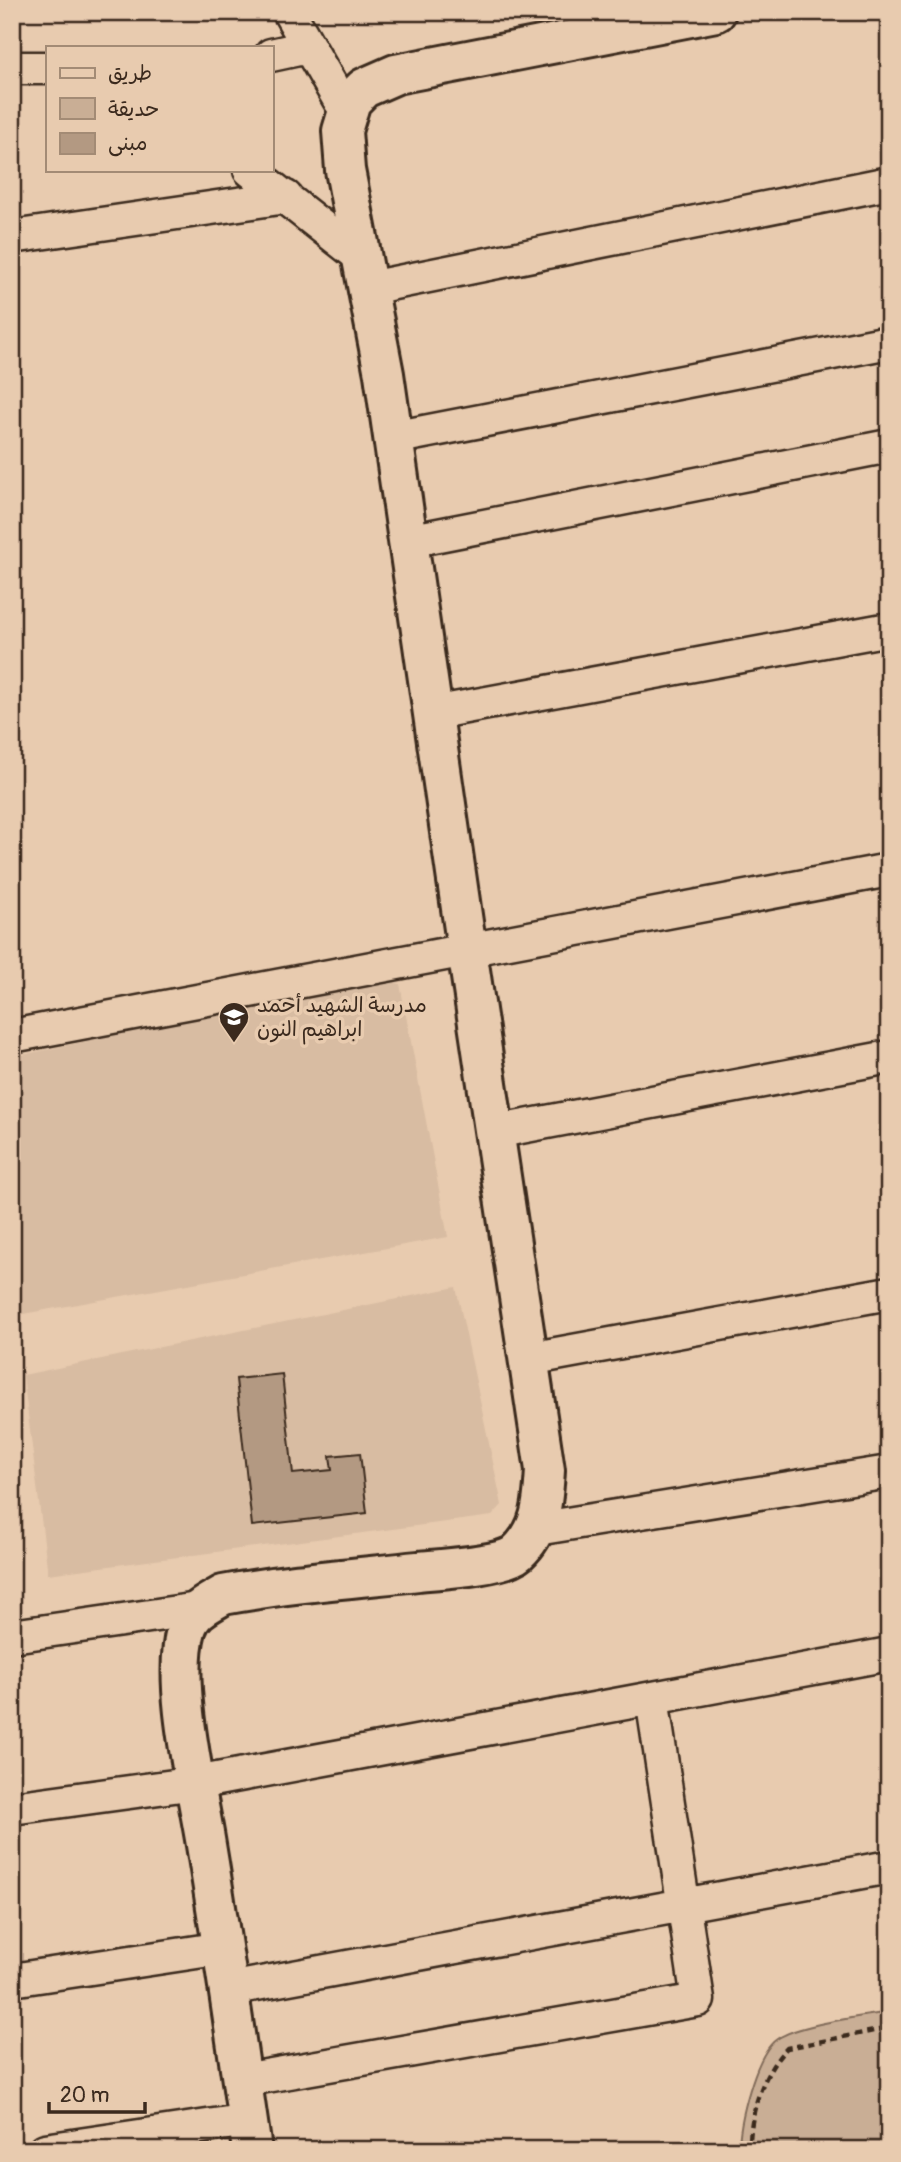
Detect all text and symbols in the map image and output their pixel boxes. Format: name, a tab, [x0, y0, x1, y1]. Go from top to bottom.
legend	[46, 46, 273, 172]
text: طريق	[108, 60, 152, 87]
text: حديقة	[108, 96, 159, 123]
text: مبنى	[108, 130, 147, 157]
place label: مدرسة الشهيد أحمد ابراهيم النون	[257, 992, 427, 1045]
school or university icon: مدرسة الشهيد أحمد ابراهيم النون	[217, 1000, 251, 1044]
scale bar	[49, 2071, 145, 2115]
text: 20 m	[60, 2082, 109, 2109]

